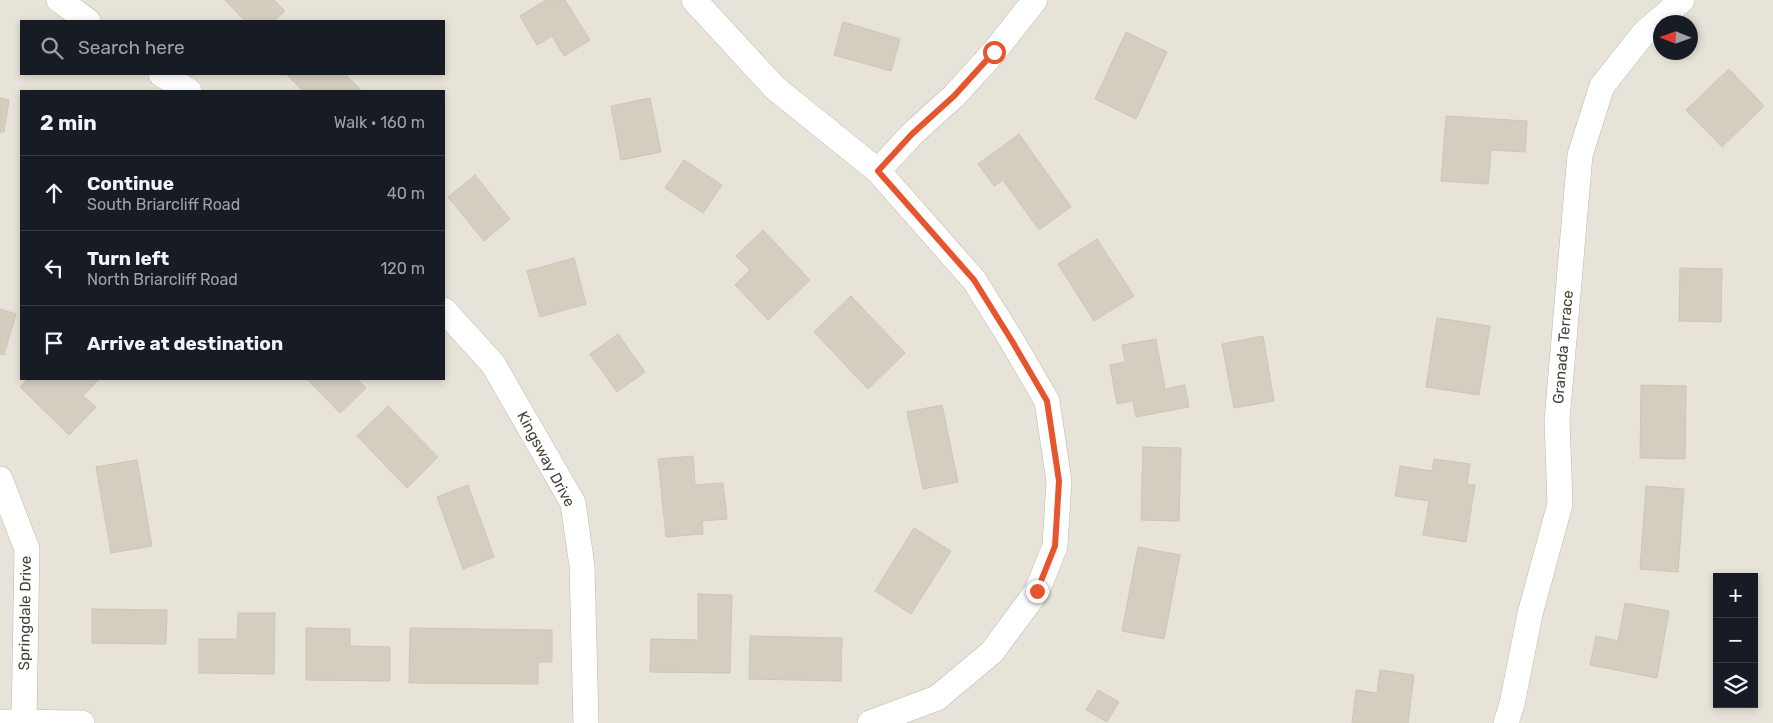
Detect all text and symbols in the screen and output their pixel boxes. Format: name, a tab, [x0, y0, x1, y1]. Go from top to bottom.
north arrow	[1653, 15, 1698, 60]
search box	[20, 20, 445, 75]
icon: search	[38, 34, 66, 62]
text: Search here	[78, 36, 185, 59]
route start	[983, 41, 1006, 64]
text: 2 min	[40, 110, 97, 135]
text: Walk · 160 m	[334, 113, 425, 132]
text: Continue	[87, 172, 174, 195]
icon: ahead	[40, 179, 68, 207]
text: 40 m	[387, 184, 425, 203]
text: South Briarcliff Road	[87, 195, 240, 214]
text: Turn left	[87, 247, 169, 270]
icon: left	[40, 254, 68, 282]
text: 120 m	[380, 259, 425, 278]
text: North Briarcliff Road	[87, 270, 238, 289]
street label: Granada Terrace	[1549, 290, 1577, 404]
icon: arrive	[40, 329, 68, 357]
text: Arrive at destination	[87, 332, 283, 355]
street label: Kingsway Drive	[513, 408, 579, 510]
street label: Springdale Drive	[15, 556, 35, 670]
map controls	[1713, 573, 1758, 708]
button: +	[1713, 573, 1758, 618]
route end	[1026, 580, 1049, 603]
button: −	[1713, 618, 1758, 663]
button: layers	[1713, 663, 1758, 708]

